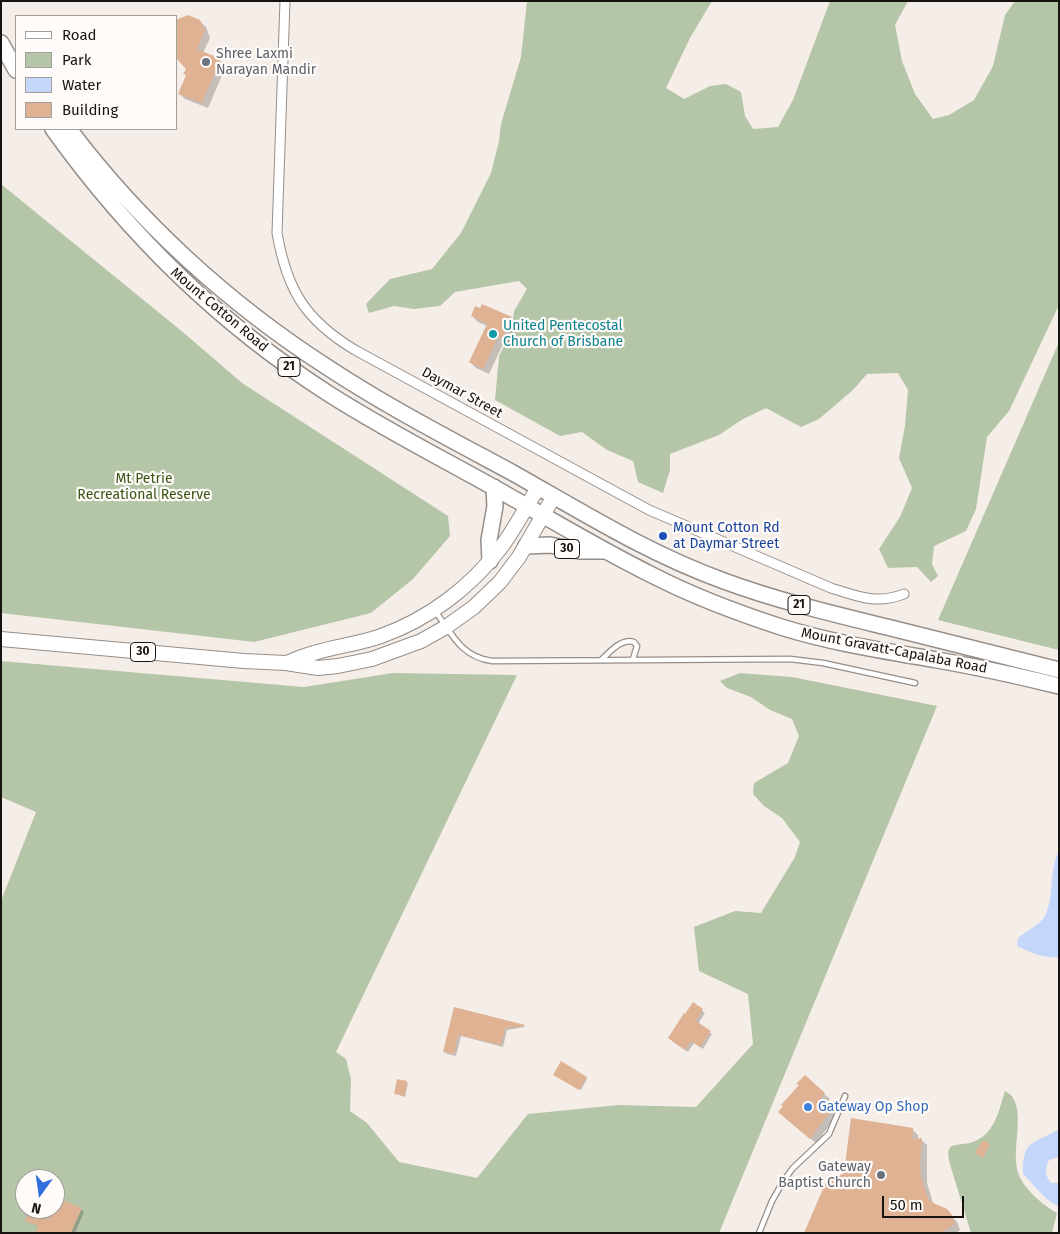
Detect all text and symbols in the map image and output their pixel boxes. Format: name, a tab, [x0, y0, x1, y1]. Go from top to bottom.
legend	[15, 15, 178, 130]
text: Road	[62, 26, 97, 44]
place label: Shree Laxmi Narayan Mandir	[216, 46, 316, 78]
text: Park	[62, 51, 92, 69]
marker: Shree Laxmi Narayan Mandir	[200, 56, 212, 68]
text: Water	[62, 76, 101, 94]
text: Building	[62, 101, 118, 119]
street label: Mount Cotton Road	[167, 264, 271, 356]
place label: United Pentecostal Church of Brisbane	[503, 318, 623, 351]
marker: United Pentecostal Church of Brisbane	[487, 328, 499, 340]
road number: 21	[278, 358, 300, 377]
street label: Daymar Street	[419, 364, 505, 422]
park label: Mt Petrie Recreational Reserve	[77, 471, 211, 504]
place label: Mount Cotton Rd at Daymar Street	[673, 520, 780, 552]
marker: Mount Cotton Rd at Daymar Street	[657, 530, 669, 542]
road number: 30	[554, 540, 580, 558]
road number: 21	[788, 596, 810, 614]
street label: Mount Gravatt-Capalaba Road	[800, 625, 988, 677]
road number: 30	[130, 642, 156, 662]
place label: Gateway Op Shop	[818, 1099, 929, 1115]
marker: Gateway Op Shop	[802, 1101, 814, 1113]
place label: Gateway Baptist Church	[778, 1159, 871, 1192]
north arrow	[15, 1169, 65, 1219]
marker: Gateway Baptist Church	[875, 1169, 887, 1181]
scale bar	[885, 1186, 968, 1218]
text: 50 m	[890, 1196, 923, 1214]
text: N	[30, 1199, 43, 1217]

